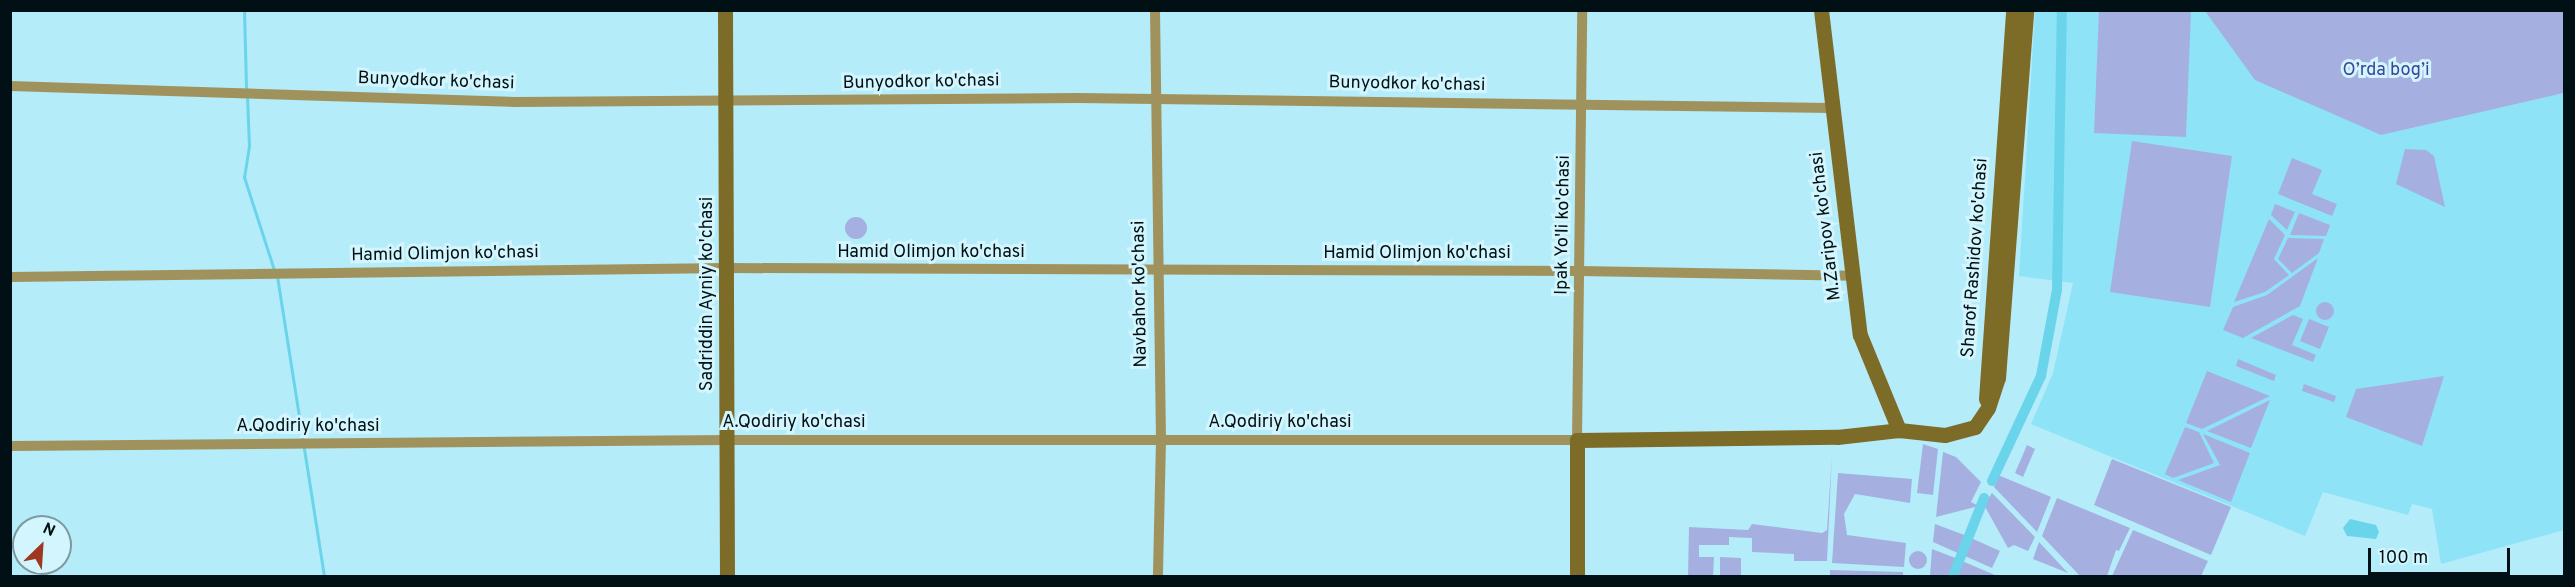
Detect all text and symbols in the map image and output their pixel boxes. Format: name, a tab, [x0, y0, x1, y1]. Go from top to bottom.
park label: O’rda bog’i	[2342, 60, 2430, 82]
street label: Bunyodkor ko'chasi	[357, 68, 515, 96]
street label: Bunyodkor ko'chasi	[842, 71, 1000, 95]
street label: Bunyodkor ko'chasi	[1328, 73, 1486, 97]
street label: M.Zaripov ko'chasi	[1807, 150, 1847, 302]
street label: Ipak Yo'li ko'chasi	[1552, 155, 1576, 295]
street label: Sharof Rashidov ko'chasi	[1958, 158, 1994, 358]
street label: Sadriddin Ayniy ko'chasi	[697, 196, 719, 392]
street label: Navbahor ko'chasi	[1129, 220, 1153, 368]
street label: Hamid Olimjon ko'chasi	[837, 242, 1025, 264]
street label: Hamid Olimjon ko'chasi	[351, 243, 539, 267]
street label: Hamid Olimjon ko'chasi	[1323, 243, 1511, 265]
street label: A.Qodiriy ko'chasi	[722, 412, 866, 434]
street label: A.Qodiriy ko'chasi	[1208, 412, 1352, 434]
street label: A.Qodiriy ko'chasi	[236, 416, 380, 438]
north arrow	[12, 515, 72, 575]
text: N	[39, 519, 58, 542]
scale bar	[2371, 536, 2514, 574]
text: 100 m	[2379, 547, 2428, 570]

